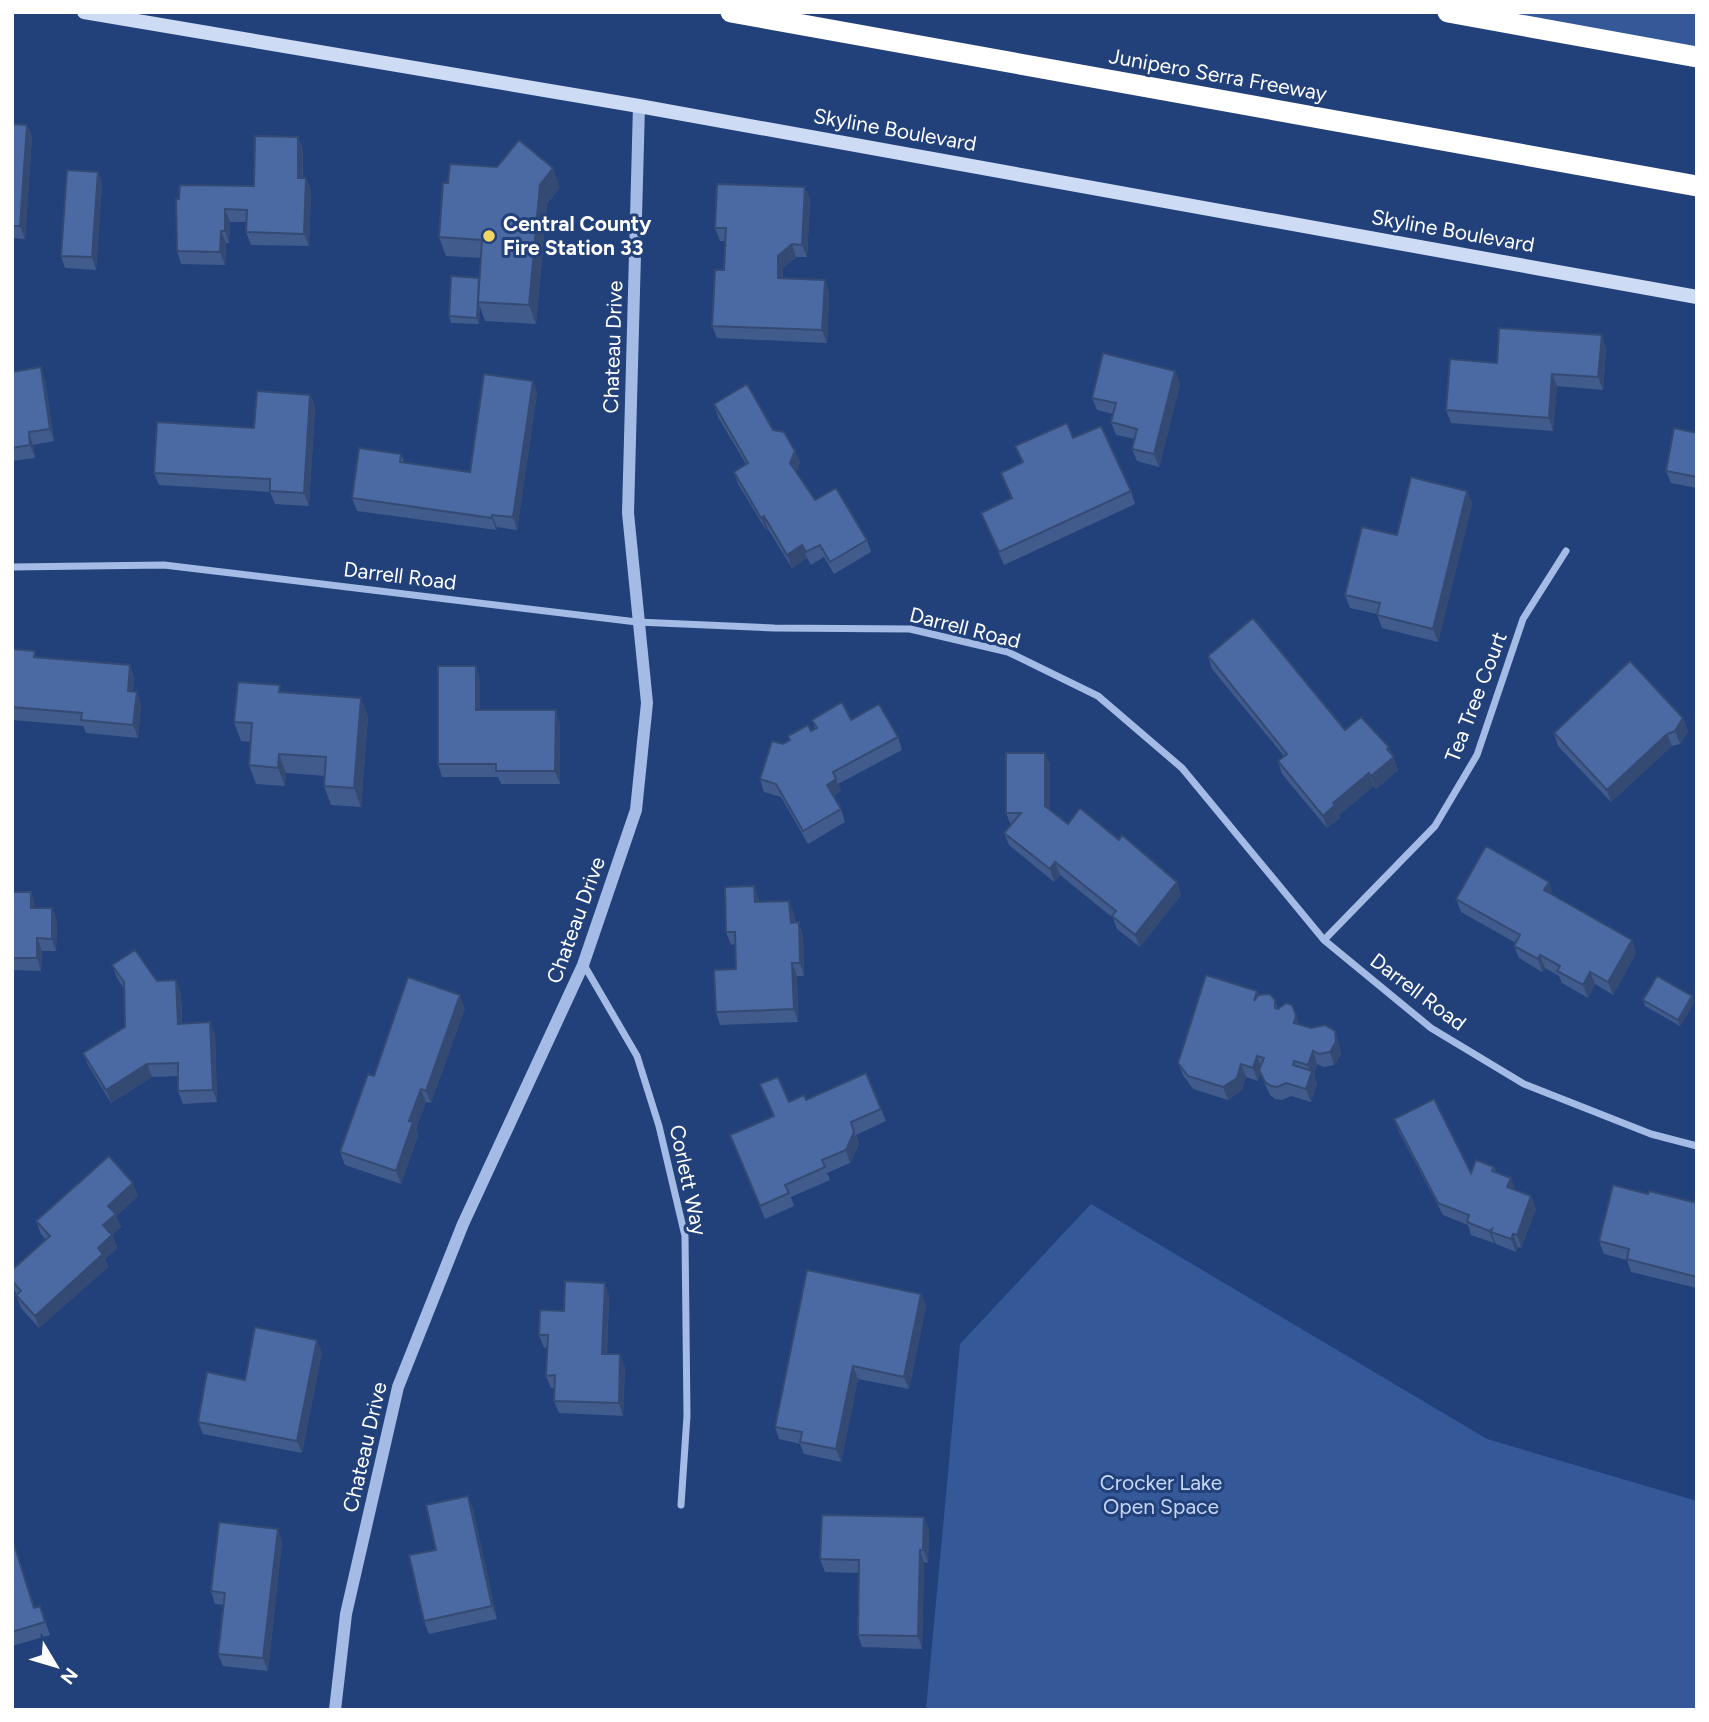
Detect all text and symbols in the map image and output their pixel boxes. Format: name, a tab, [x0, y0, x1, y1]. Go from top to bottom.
street label: Junipero Serra Freeway	[1107, 43, 1329, 106]
street label: Skyline Boulevard	[812, 103, 979, 156]
street label: Skyline Boulevard	[1370, 204, 1537, 257]
place label: Central County Fire Station 33	[503, 211, 652, 260]
marker: Central County Fire Station 33	[481, 228, 497, 244]
street label: Chateau Drive	[598, 280, 627, 414]
street label: Darrell Road	[342, 556, 458, 595]
street label: Darrell Road	[907, 602, 1023, 653]
street label: Tea Tree Court	[1439, 628, 1512, 766]
street label: Chateau Drive	[541, 853, 610, 987]
street label: Darrell Road	[1365, 947, 1471, 1036]
street label: Corlett Way	[665, 1122, 712, 1238]
street label: Chateau Drive	[337, 1379, 392, 1515]
park label: Crocker Lake Open Space	[1100, 1470, 1222, 1519]
north arrow	[21, 1631, 91, 1701]
text: N	[55, 1663, 83, 1689]

